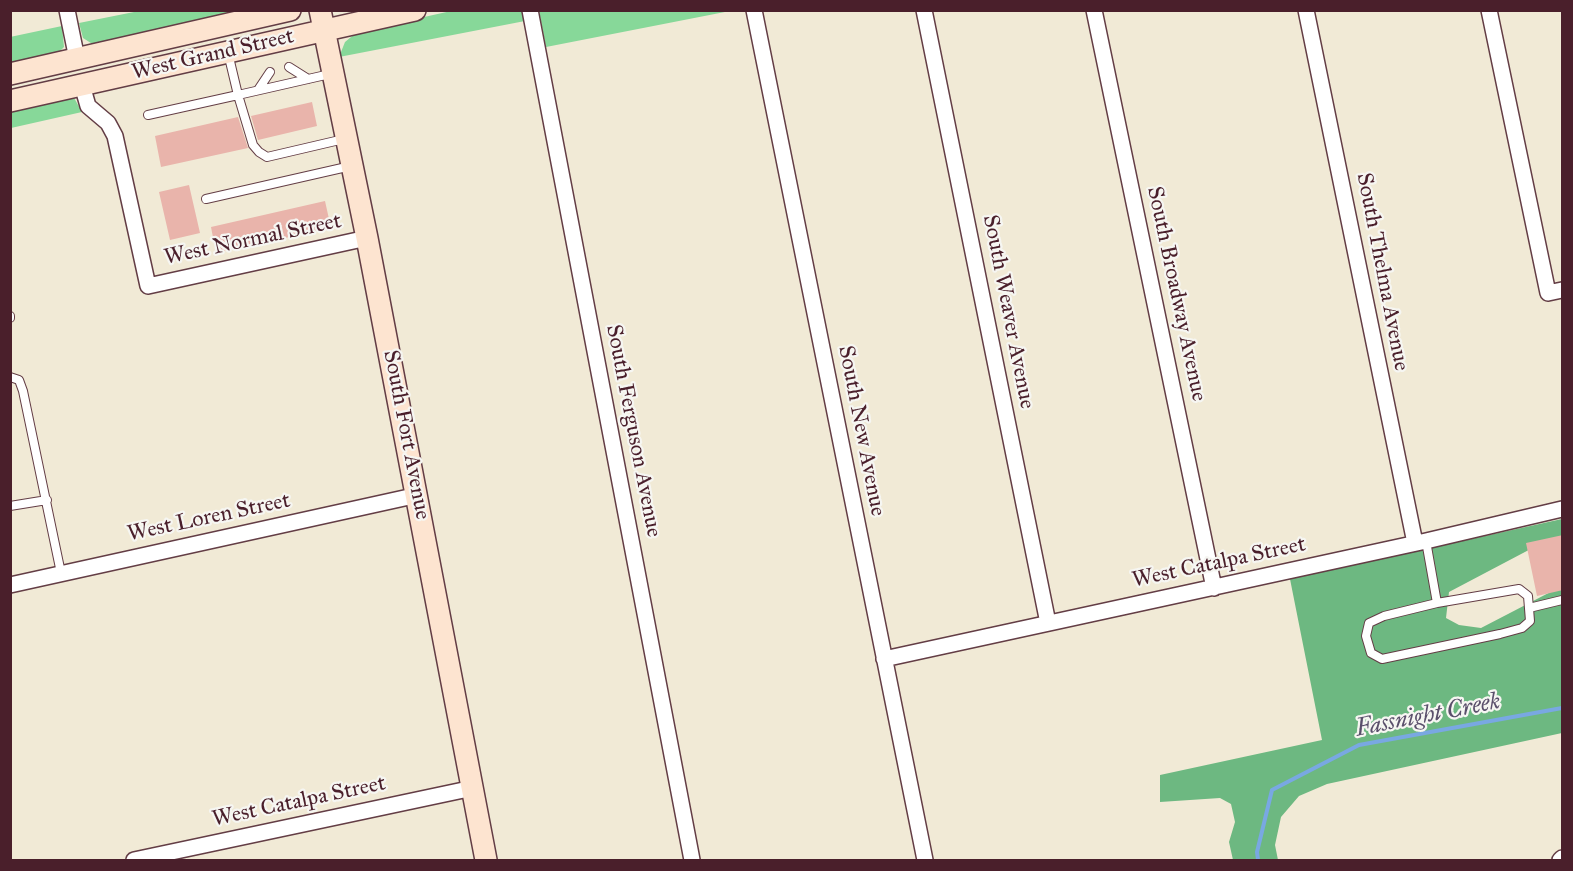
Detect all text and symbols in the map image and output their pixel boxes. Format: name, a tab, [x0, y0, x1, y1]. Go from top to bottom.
street label: West Grand Street	[129, 24, 297, 86]
street label: South Thelma Avenue	[1350, 171, 1414, 373]
street label: South Broadway Avenue	[1140, 184, 1212, 404]
street label: West Normal Street	[162, 208, 344, 272]
street label: South Weaver Avenue	[976, 213, 1040, 411]
street label: South Ferguson Avenue	[599, 323, 667, 539]
street label: South New Avenue	[832, 344, 890, 518]
street label: South Fort Avenue	[377, 348, 435, 522]
street label: West Loren Street	[125, 488, 293, 548]
street label: West Catalpa Street	[1130, 532, 1308, 594]
water label: Fassnight Creek	[1353, 688, 1503, 744]
street label: West Catalpa Street	[210, 771, 388, 833]

